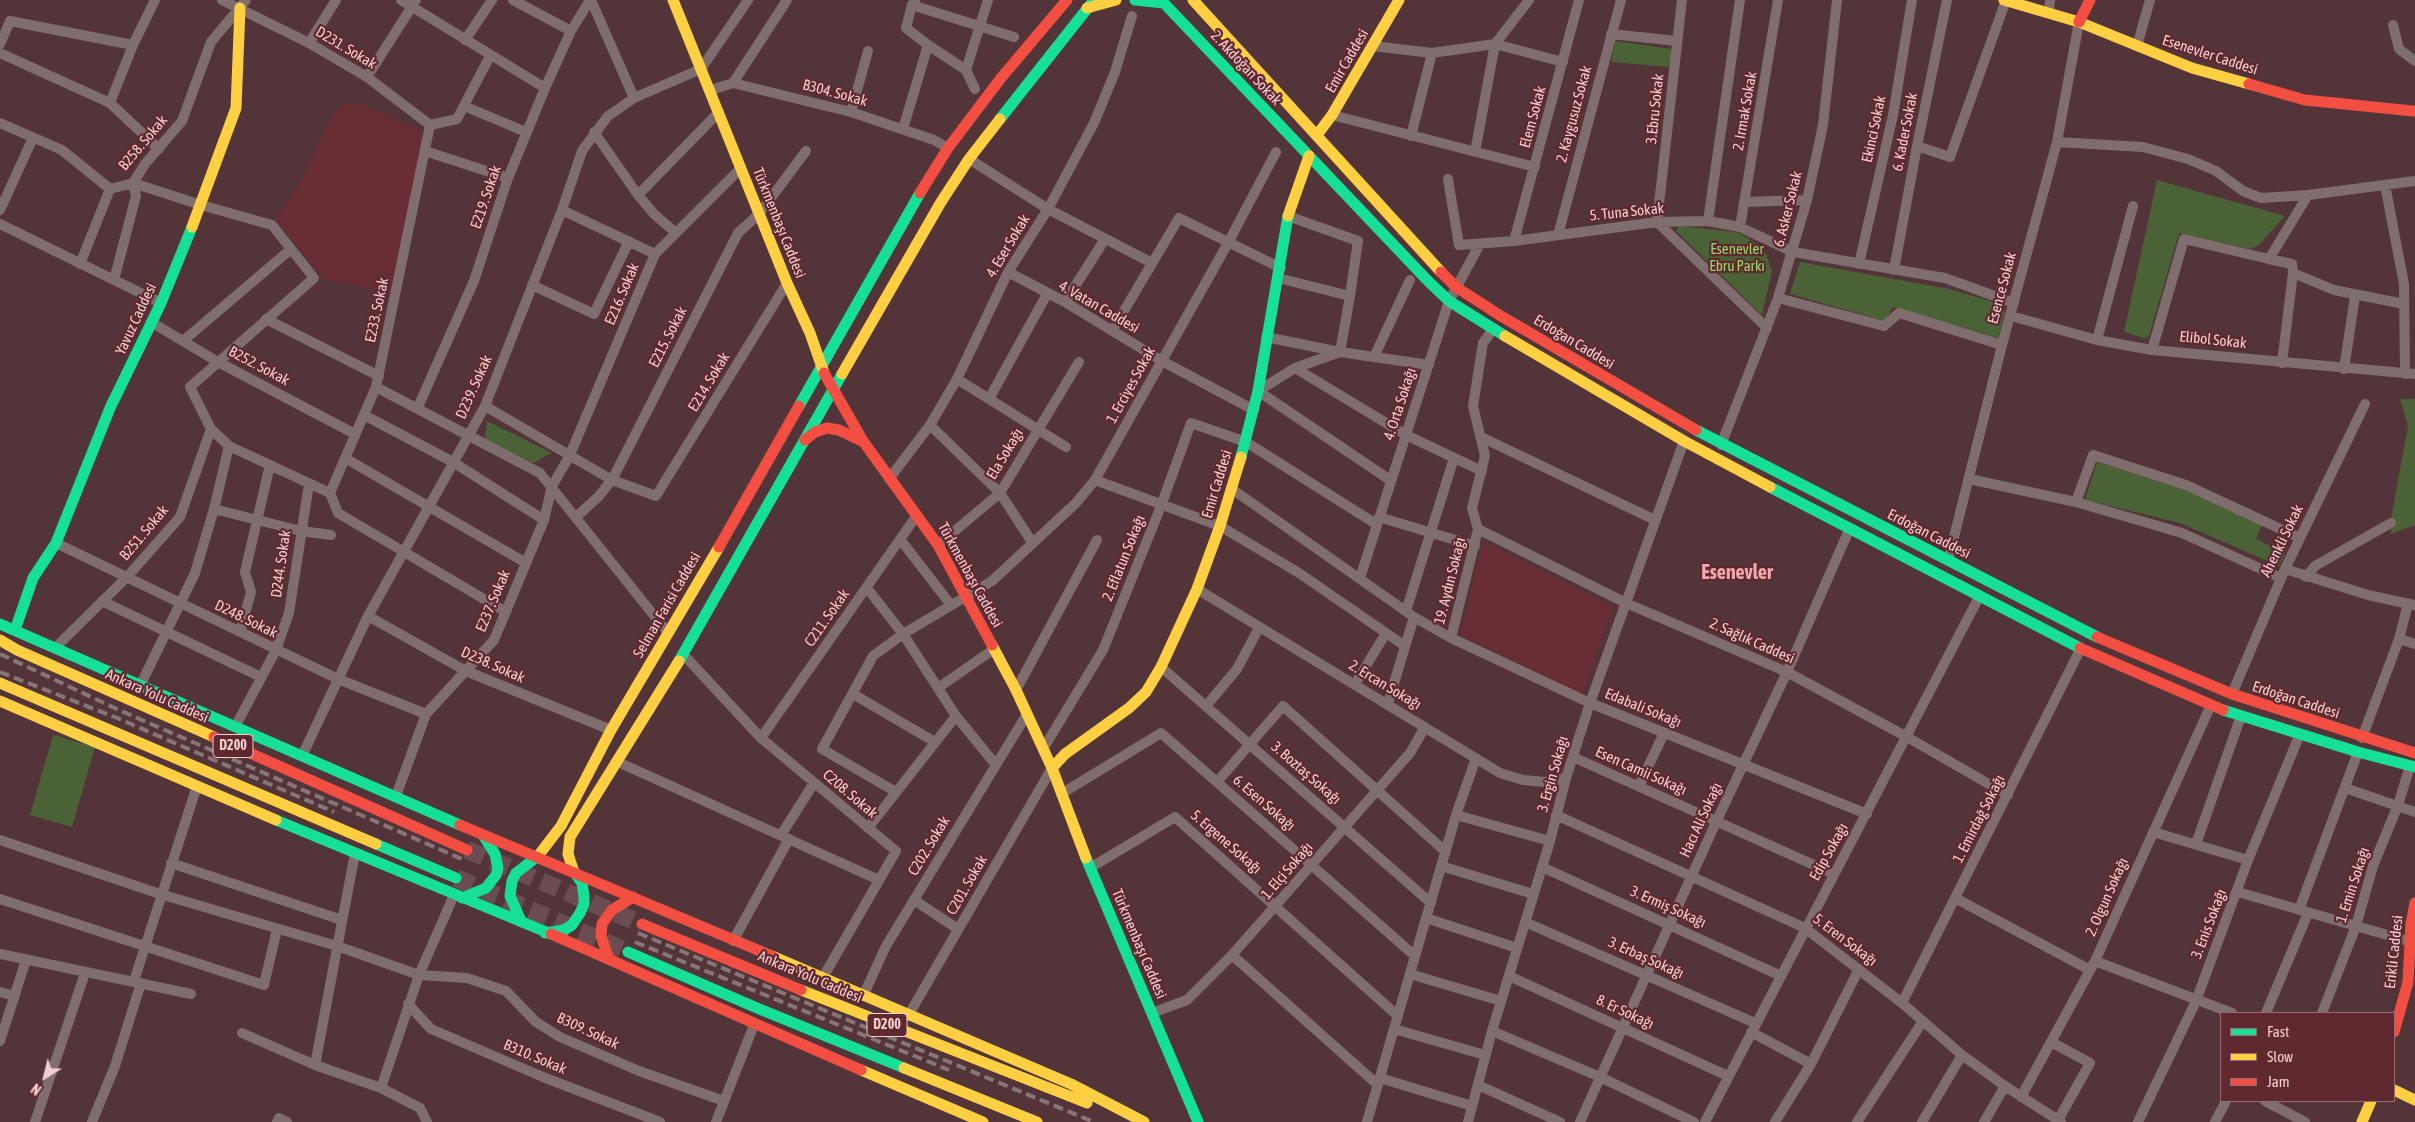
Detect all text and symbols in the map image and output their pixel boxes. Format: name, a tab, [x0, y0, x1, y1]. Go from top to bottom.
street label: D231. Sokak	[312, 23, 380, 73]
street label: Emir Caddesi	[1322, 26, 1372, 96]
street label: 2. Akdoğan Sokak	[1207, 27, 1285, 109]
street label: Esenevler Caddesi	[2160, 31, 2260, 79]
street label: 2. Kaygusuz Sokak	[1552, 64, 1596, 164]
street label: 2. Irmak Sokak	[1729, 70, 1761, 152]
street label: 3.Ebru Sokak	[1642, 73, 1668, 145]
street label: B304. Sokak	[801, 76, 869, 110]
street label: Elem Sokak	[1516, 84, 1550, 150]
street label: 6. Kader Sokak	[1889, 91, 1921, 173]
street label: Ekinci Sokak	[1858, 94, 1890, 164]
street label: B258. Sokak	[115, 112, 171, 174]
street label: E219. Sokak	[467, 163, 505, 231]
street label: Türkmenbaşı Caddesi	[749, 165, 809, 281]
street label: 6. Asker Sokak	[1770, 169, 1806, 249]
street label: 5. Tuna Sokak	[1589, 199, 1665, 225]
street label: 4. Eser Sokak	[982, 211, 1034, 281]
park label: Esenevler Ebru Parkı	[1709, 240, 1765, 275]
street label: Esence Sokak	[1984, 250, 2020, 326]
street label: E216. Sokak	[601, 260, 643, 328]
street label: E233. Sokak	[361, 276, 393, 344]
street label: 4. Vatan Caddesi	[1056, 277, 1142, 337]
street label: Yavuz Caddesi	[112, 280, 160, 358]
street label: E215. Sokak	[645, 304, 691, 370]
street label: Erdoğan Caddesi	[1530, 311, 1618, 373]
street label: Elibol Sokak	[2178, 328, 2248, 352]
street label: B252. Sokak	[225, 342, 293, 390]
street label: 1. Erciyes Sokak	[1102, 343, 1160, 427]
street label: E214. Sokak	[684, 349, 734, 415]
street label: D239. Sokak	[452, 352, 496, 422]
street label: 4. Orta Sokağı	[1380, 366, 1420, 442]
street label: Ela Sokağı	[983, 425, 1027, 483]
street label: Emir Caddesi	[1198, 448, 1236, 520]
street label: B251. Sokak	[116, 502, 172, 564]
street label: Ahenkli Sokak	[2257, 502, 2307, 580]
street label: Erdoğan Caddesi	[1884, 505, 1974, 563]
street label: 2. Eflatun Sokağı	[1099, 512, 1149, 604]
street label: Türkmenbaşı Caddesi	[934, 519, 1006, 631]
street label: D244. Sokak	[267, 529, 295, 599]
street label: 19. Aydın Sokağı	[1431, 536, 1469, 626]
street label: Selman Farisi Caddesi	[629, 549, 705, 661]
district label: Esenevler	[1701, 561, 1773, 585]
street label: E237. Sokak	[472, 567, 514, 635]
street label: C211. Sokak	[801, 586, 853, 650]
street label: D248. Sokak	[212, 596, 280, 642]
street label: 2. Sağlık Caddesi	[1707, 614, 1797, 668]
street label: D238. Sokak	[458, 643, 528, 687]
street label: 2. Ercan Sokağı	[1346, 656, 1424, 714]
street label: Ankara Yolu Caddesi	[103, 665, 211, 727]
street label: Erdoğan Caddesi	[2250, 677, 2342, 723]
street label: Edabali Sokağı	[1602, 685, 1684, 731]
road number: D200	[213, 734, 253, 758]
street label: 3. Ergin Sokağı	[1534, 734, 1572, 814]
street label: 3. Boztaş Sokağı	[1267, 738, 1345, 808]
street label: Esen Camii Sokağı	[1593, 743, 1689, 799]
street label: C208. Sokak	[819, 766, 881, 822]
street label: 6. Esen Sokağı	[1229, 771, 1299, 835]
street label: 1. Emirdağ Sokağı	[1949, 772, 2009, 866]
street label: Hacı Ali Sokağı	[1676, 780, 1726, 860]
street label: 5. Ergene Sokağı	[1187, 806, 1265, 878]
street label: C202. Sokak	[904, 813, 954, 879]
street label: Edip Sokağı	[1806, 820, 1852, 884]
street label: 1. Elçi Sokağı	[1257, 839, 1317, 903]
street label: 1. Emin Sokağı	[2332, 845, 2374, 925]
street label: C201. Sokak	[943, 852, 991, 918]
street label: 2. Olgun Sokağı	[2082, 855, 2132, 939]
street label: 3. Ermiş Sokağı	[1627, 882, 1709, 932]
street label: Türkmenbaşı Caddesi	[1108, 886, 1170, 1002]
street label: 3. Enis Sokağı	[2188, 887, 2230, 961]
street label: 5. Eren Sokağı	[1809, 910, 1881, 970]
street label: Erikli Caddesi	[2381, 914, 2407, 990]
street label: 3. Erbaş Sokağı	[1605, 933, 1687, 983]
street label: Ankara Yolu Caddesi	[755, 947, 865, 1007]
street label: 8. Er Sokağı	[1593, 991, 1657, 1033]
street label: B309. Sokak	[554, 1009, 622, 1053]
legend	[2220, 1012, 2395, 1102]
road number: D200	[867, 1014, 907, 1036]
text: Fast	[2267, 1023, 2289, 1040]
street label: B310. Sokak	[501, 1036, 569, 1078]
text: Slow	[2267, 1048, 2293, 1065]
north arrow	[20, 1052, 70, 1102]
text: Jam	[2267, 1073, 2290, 1090]
text: N	[28, 1080, 44, 1098]

